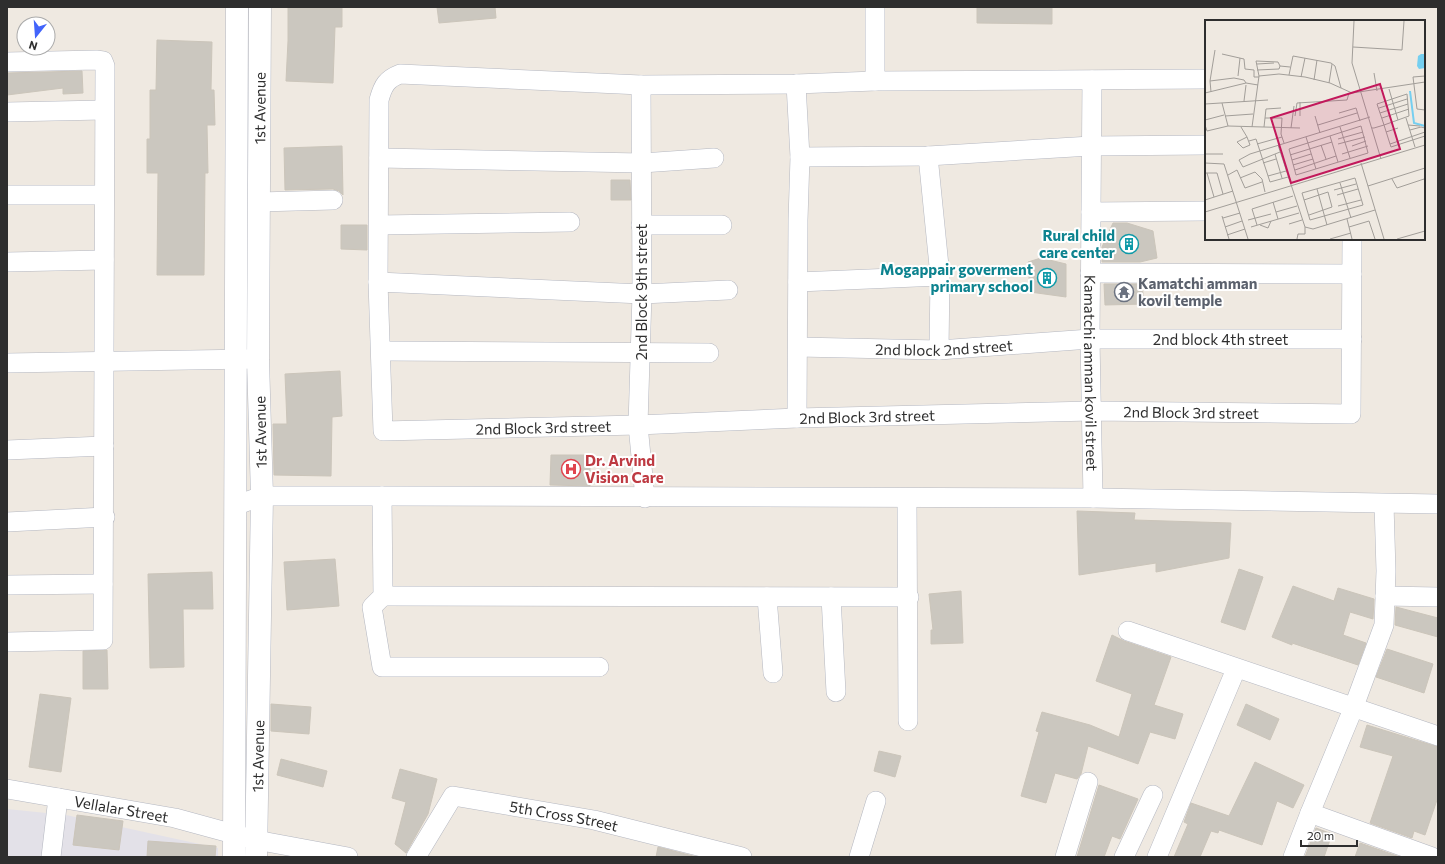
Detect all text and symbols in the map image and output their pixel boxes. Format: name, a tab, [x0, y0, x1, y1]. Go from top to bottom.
north arrow	[16, 16, 56, 56]
inset map	[1205, 20, 1425, 240]
text: N	[27, 39, 39, 53]
street label: 1st Avenue	[250, 72, 269, 144]
street label: 2nd Block 9th street	[632, 224, 650, 360]
place label: Rural child care center	[1039, 226, 1115, 261]
building icon: Rural child care center	[1118, 233, 1140, 255]
place label: Mogappair goverment primary school	[880, 260, 1033, 295]
building icon: Mogappair goverment primary school	[1036, 267, 1058, 289]
place label: Kamatchi amman kovil temple	[1138, 274, 1257, 309]
street label: Kamatchi amman kovil street	[1081, 275, 1101, 471]
temple icon: Kamatchi amman kovil temple	[1113, 281, 1135, 303]
street label: 2nd block 4th street	[1153, 330, 1288, 348]
street label: 2nd block 2nd street	[875, 336, 1013, 359]
street label: 1st Avenue	[250, 396, 270, 468]
street label: 2nd Block 3rd street	[1123, 402, 1259, 422]
street label: 2nd Block 3rd street	[799, 406, 935, 427]
street label: 2nd Block 3rd street	[475, 417, 611, 438]
place label: Dr. Arvind Vision Care	[585, 451, 664, 486]
hospital icon: Dr. Arvind Vision Care	[560, 458, 582, 480]
street label: 1st Avenue	[248, 720, 267, 792]
street label: Vellalar Street	[73, 792, 170, 826]
street label: 5th Cross Street	[508, 797, 620, 835]
scale bar	[1301, 822, 1357, 848]
text: 20 m	[1307, 828, 1334, 842]

